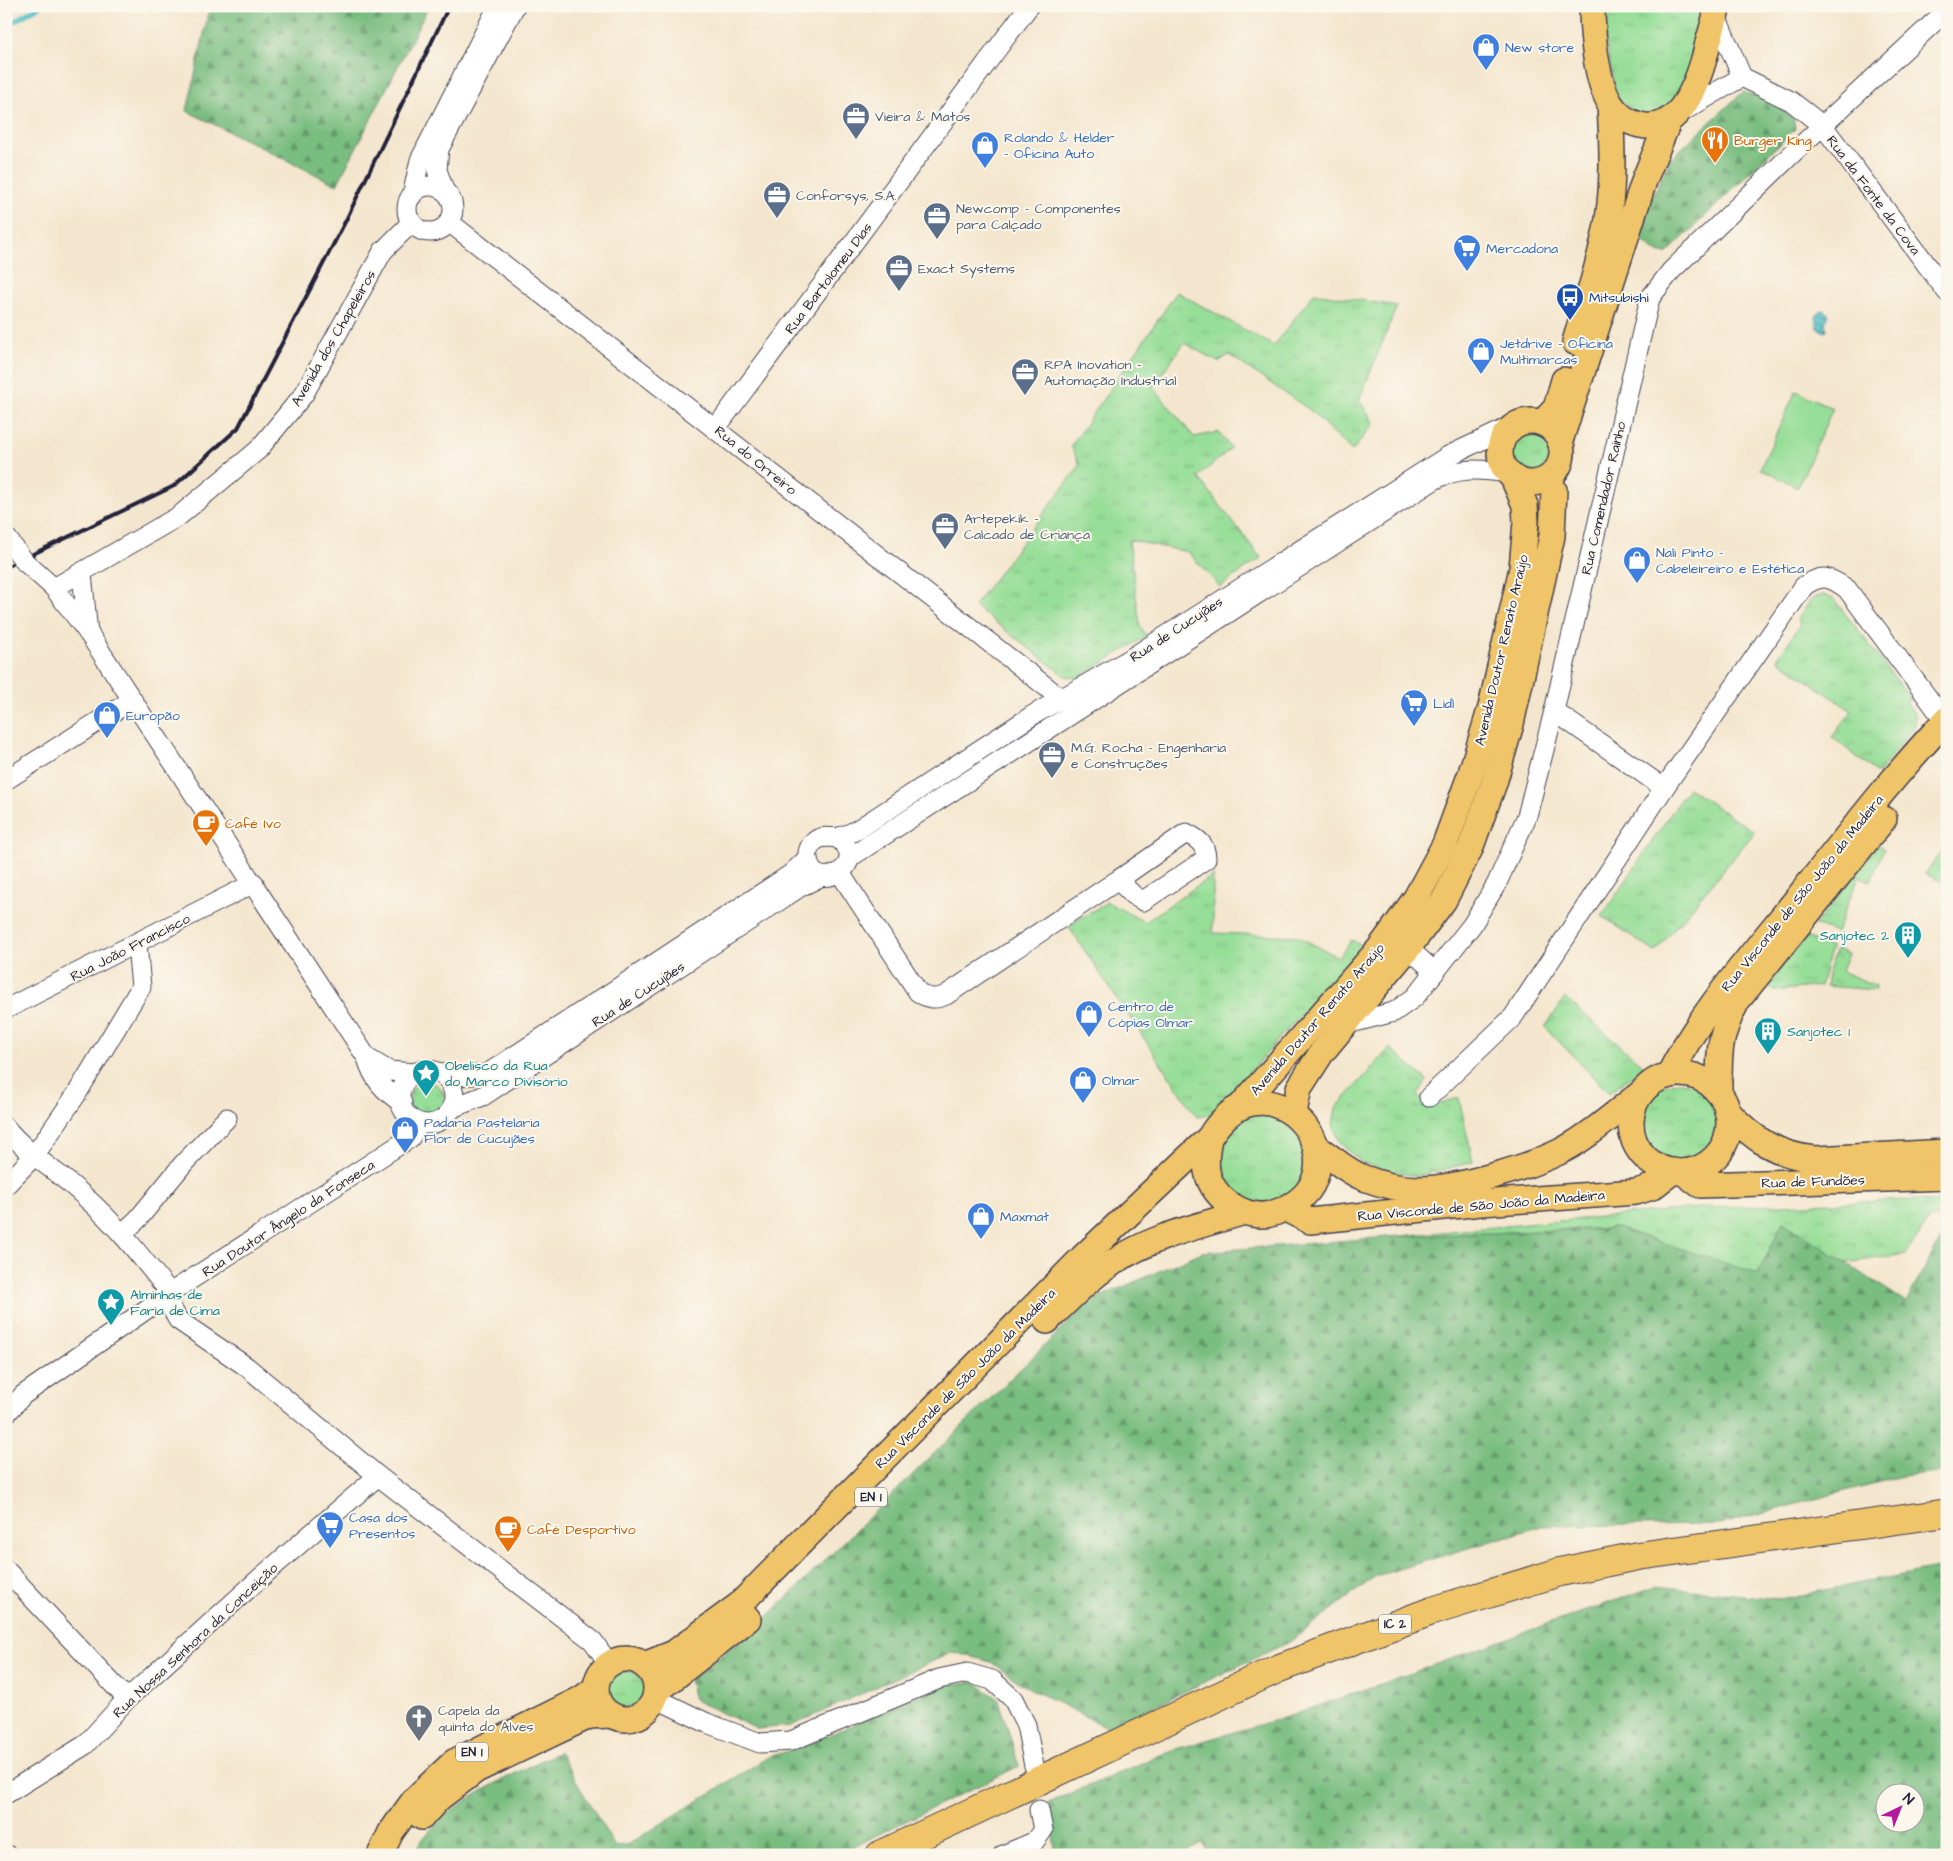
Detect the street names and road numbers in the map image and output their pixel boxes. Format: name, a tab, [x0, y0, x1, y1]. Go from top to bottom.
street label: Rua da Fonte da Cova	[1822, 132, 1925, 260]
street label: Rua Bartolomeu Dias	[780, 219, 877, 338]
street label: Avenida dos Chapeleiros	[287, 267, 381, 410]
street label: Rua Comendador Rainho	[1577, 419, 1631, 577]
street label: Rua do Orreiro	[710, 421, 801, 500]
street label: Avenida Doutor Renato Araújo	[1470, 552, 1534, 748]
street label: Rua de Cucujães	[1126, 592, 1227, 667]
street label: Rua Visconde de São João da Madeira	[1717, 791, 1889, 996]
street label: Rua João Francisco	[67, 909, 194, 987]
street label: Avenida Doutor Renato Araújo	[1246, 939, 1390, 1100]
street label: Rua de Cucujães	[588, 957, 689, 1032]
street label: Rua Doutor Ângelo da Fonseca	[198, 1155, 379, 1282]
street label: Rua de Fundões	[1761, 1170, 1865, 1194]
street label: Rua Visconde de São João da Madeira	[1357, 1185, 1605, 1227]
street label: Rua Visconde de São João da Madeira	[871, 1284, 1060, 1473]
road number: EN 1	[855, 1488, 887, 1506]
street label: Rua Nossa Senhora da Conceição	[109, 1559, 283, 1723]
road number: IC 2	[1379, 1615, 1411, 1634]
road number: EN 1	[456, 1742, 488, 1761]

